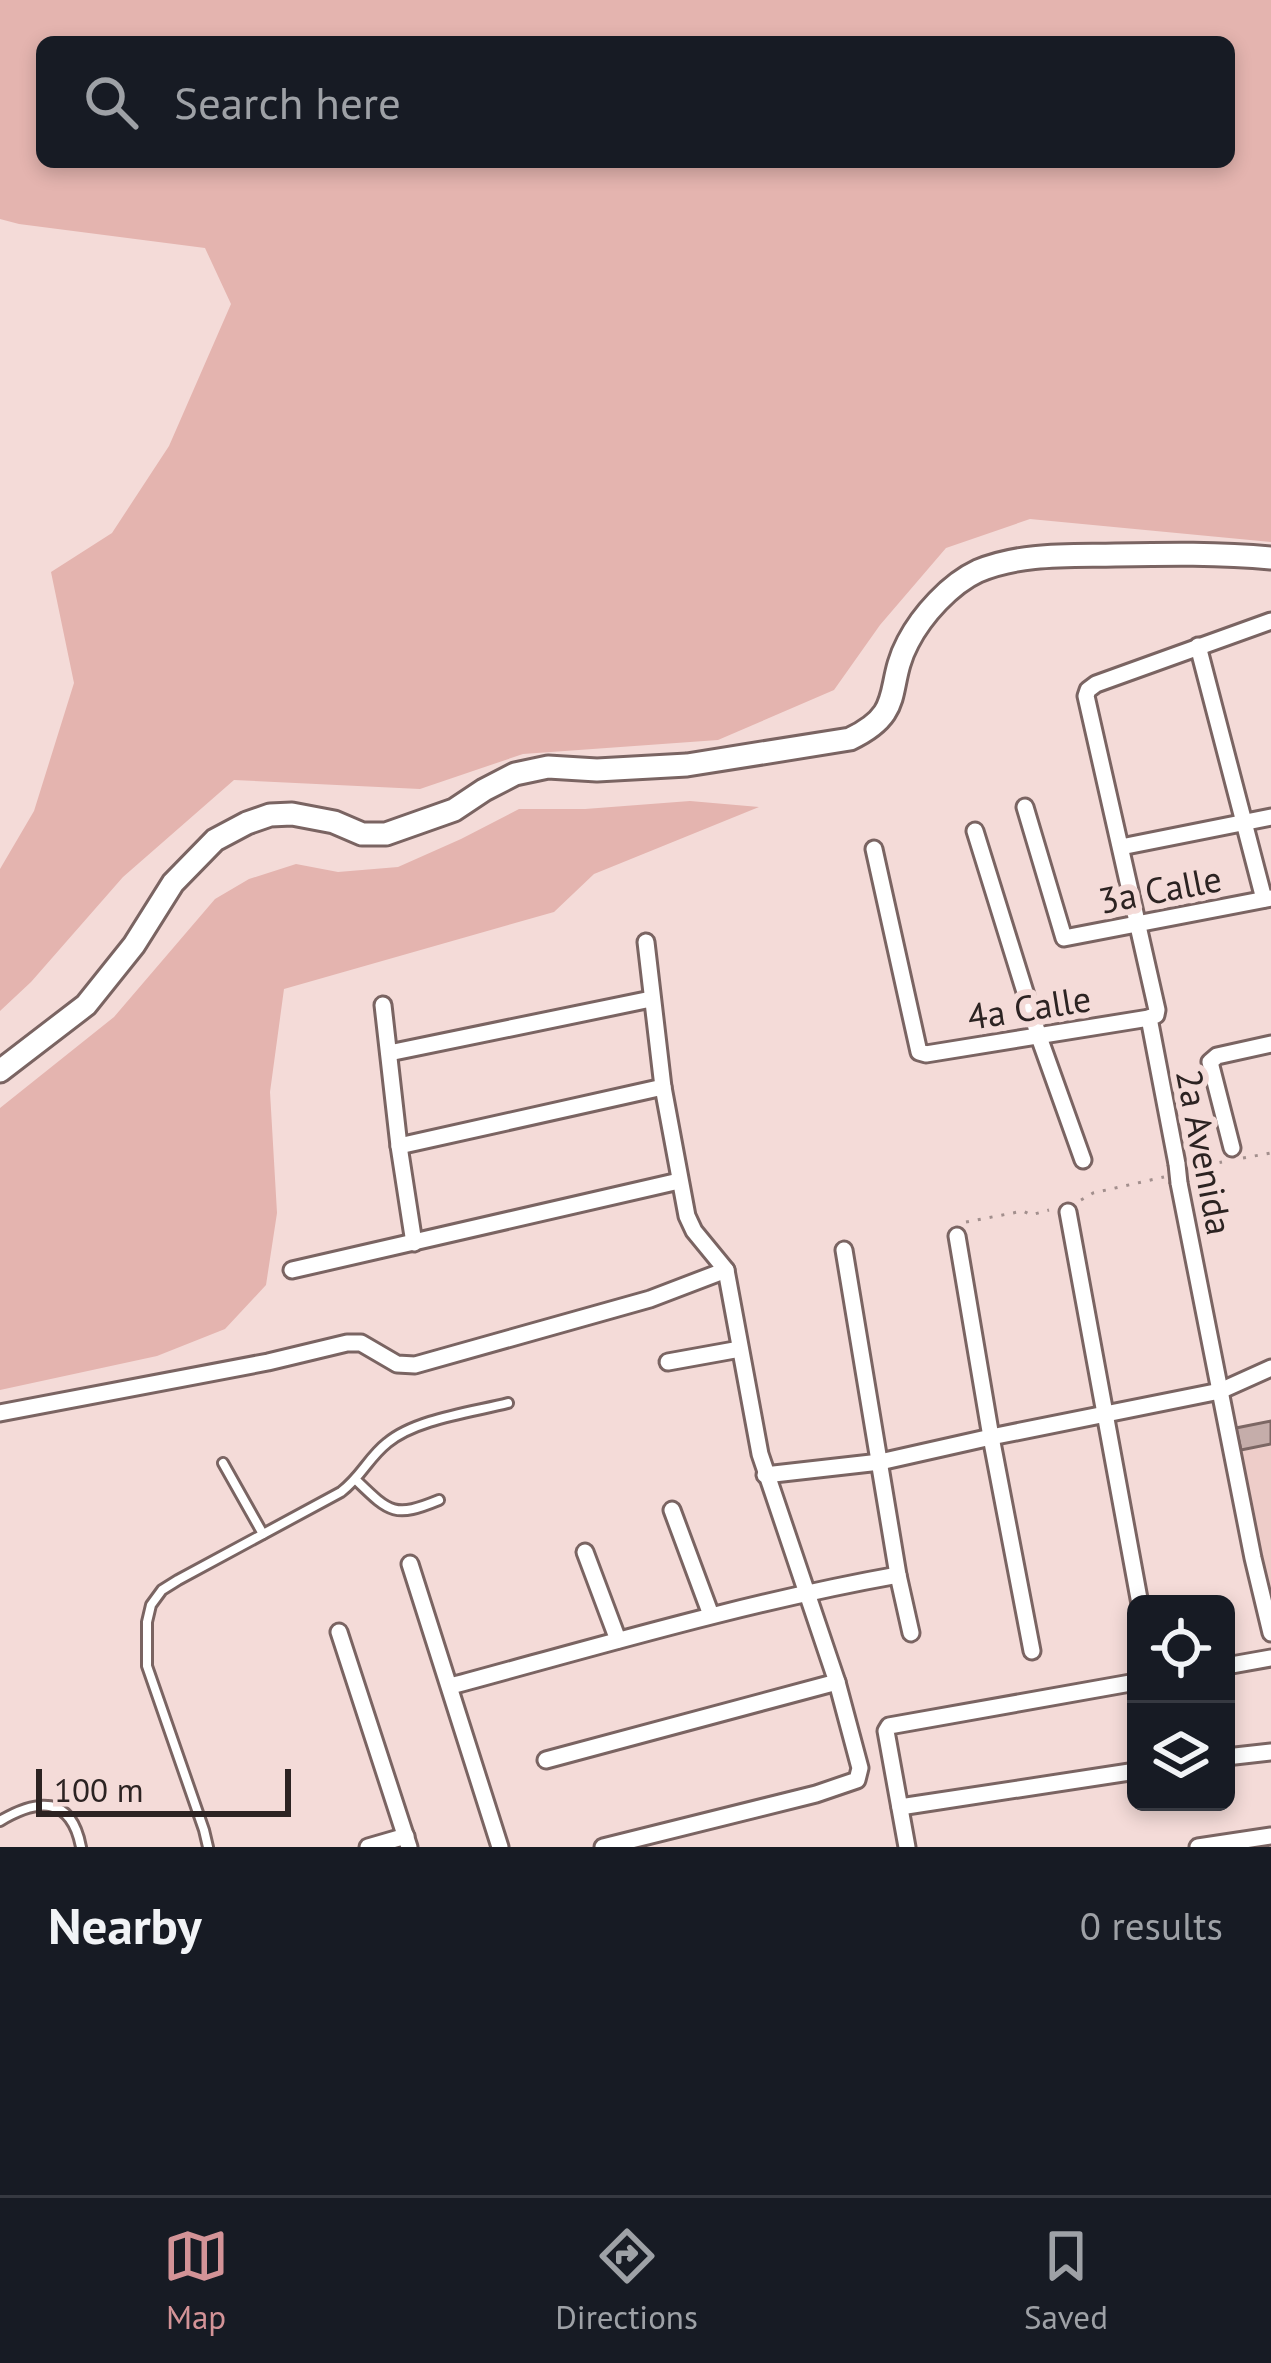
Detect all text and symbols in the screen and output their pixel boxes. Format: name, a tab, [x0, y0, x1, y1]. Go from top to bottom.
search box	[36, 36, 1235, 168]
icon: search	[78, 69, 144, 135]
text: Search here	[174, 73, 401, 131]
street label: 3a Calle	[1095, 854, 1225, 924]
street label: 4a Calle	[964, 974, 1094, 1040]
street label: 2a Avenida	[1166, 1065, 1244, 1239]
map controls	[1127, 1595, 1235, 1811]
button: locate	[1127, 1595, 1235, 1703]
button: layers	[1127, 1703, 1235, 1811]
scale bar	[36, 1763, 291, 1816]
text: 100 m	[54, 1768, 144, 1811]
text: Nearby	[48, 1892, 202, 1958]
text: 0 results	[1080, 1900, 1223, 1951]
tab: Map	[163, 2223, 229, 2338]
tab: Directions	[555, 2223, 698, 2338]
tab: Saved	[1024, 2223, 1108, 2338]

